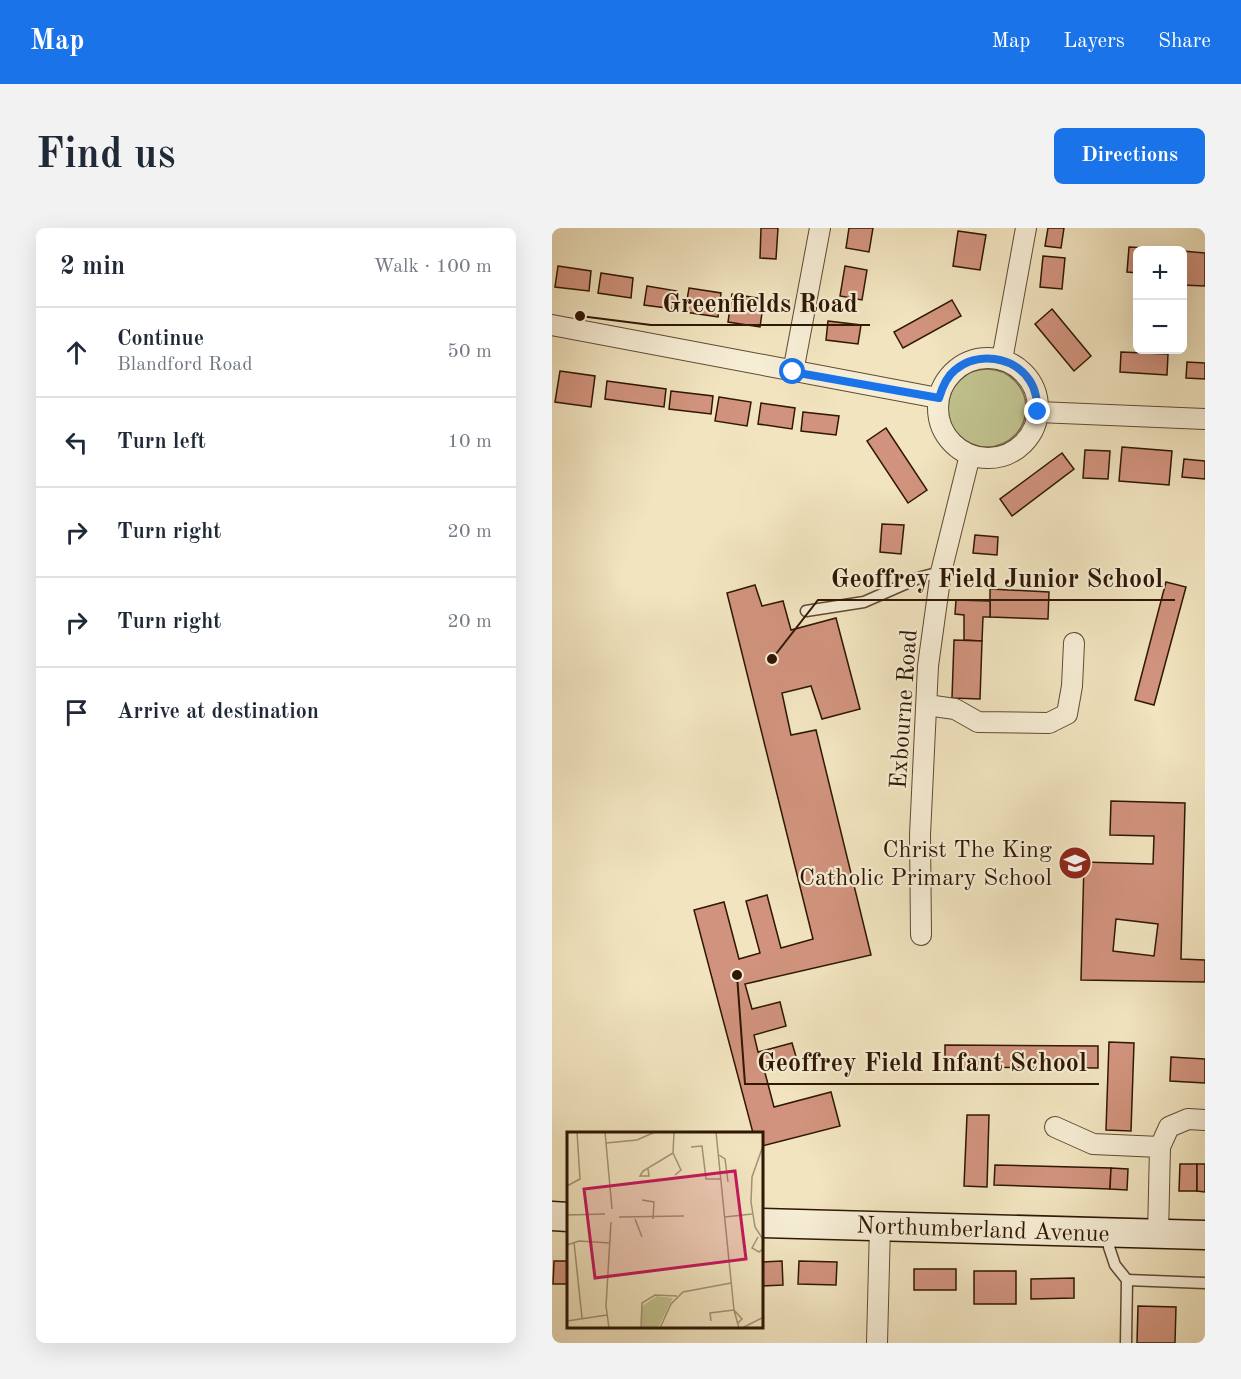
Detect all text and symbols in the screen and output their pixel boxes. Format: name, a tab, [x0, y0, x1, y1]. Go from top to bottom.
text: Map	[30, 28, 84, 56]
text: Map	[991, 31, 1030, 52]
text: Layers	[1063, 31, 1125, 52]
text: Share	[1158, 31, 1211, 52]
button: Directions	[1054, 128, 1205, 184]
text: Find us	[36, 135, 175, 177]
map controls	[1133, 246, 1187, 354]
button: +	[1133, 246, 1187, 300]
text: 2 min	[60, 254, 125, 280]
text: Walk · 100 m	[373, 257, 492, 277]
callout: Greenfields Road	[651, 281, 870, 325]
text: Greenfields Road	[662, 292, 858, 318]
button: −	[1133, 300, 1187, 354]
text: Continue	[117, 328, 204, 350]
icon: ahead	[60, 336, 93, 369]
text: 50 m	[447, 342, 492, 362]
text: Blandford Road	[117, 355, 253, 375]
route start	[779, 358, 805, 384]
route end	[1024, 398, 1050, 424]
icon: left	[60, 426, 93, 459]
text: Turn left	[117, 431, 206, 453]
text: 10 m	[447, 432, 492, 452]
icon: right	[60, 516, 93, 549]
text: Turn right	[117, 521, 221, 543]
text: 20 m	[447, 522, 492, 542]
callout: Geoffrey Field Junior School	[818, 556, 1175, 600]
text: Geoffrey Field Junior School	[831, 567, 1163, 593]
icon: right	[60, 606, 93, 639]
text: Turn right	[117, 611, 221, 633]
text: 20 m	[447, 612, 492, 632]
street label: Exbourne Road	[887, 628, 923, 790]
icon: arrive	[60, 696, 93, 729]
text: Arrive at destination	[117, 701, 319, 723]
place label: Christ The King Catholic Primary School	[799, 839, 1052, 891]
school or university icon: Christ The King Catholic Primary School	[1057, 845, 1093, 881]
callout: Geoffrey Field Infant School	[745, 1040, 1099, 1084]
text: Geoffrey Field Infant School	[757, 1051, 1087, 1077]
inset map	[567, 1132, 764, 1328]
street label: Northumberland Avenue	[856, 1215, 1110, 1247]

